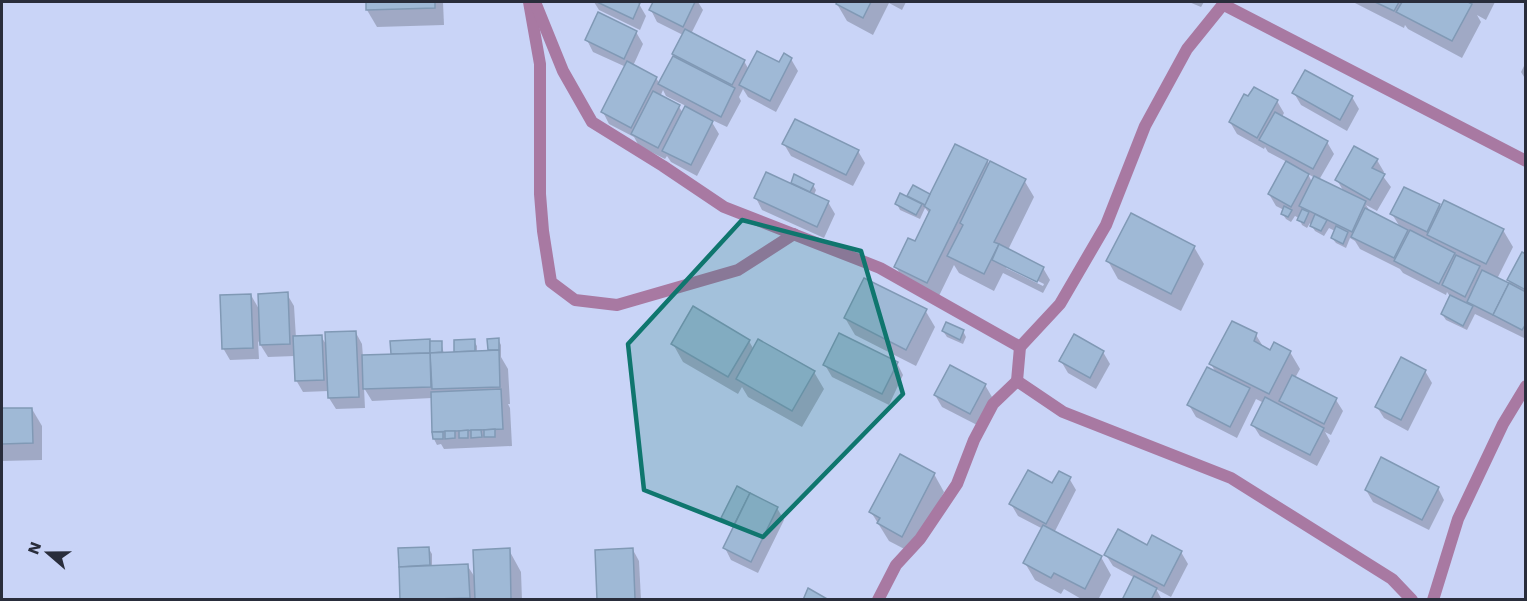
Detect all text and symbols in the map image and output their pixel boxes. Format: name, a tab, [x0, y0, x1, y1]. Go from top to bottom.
north arrow	[18, 523, 78, 583]
text: N	[23, 539, 45, 557]

